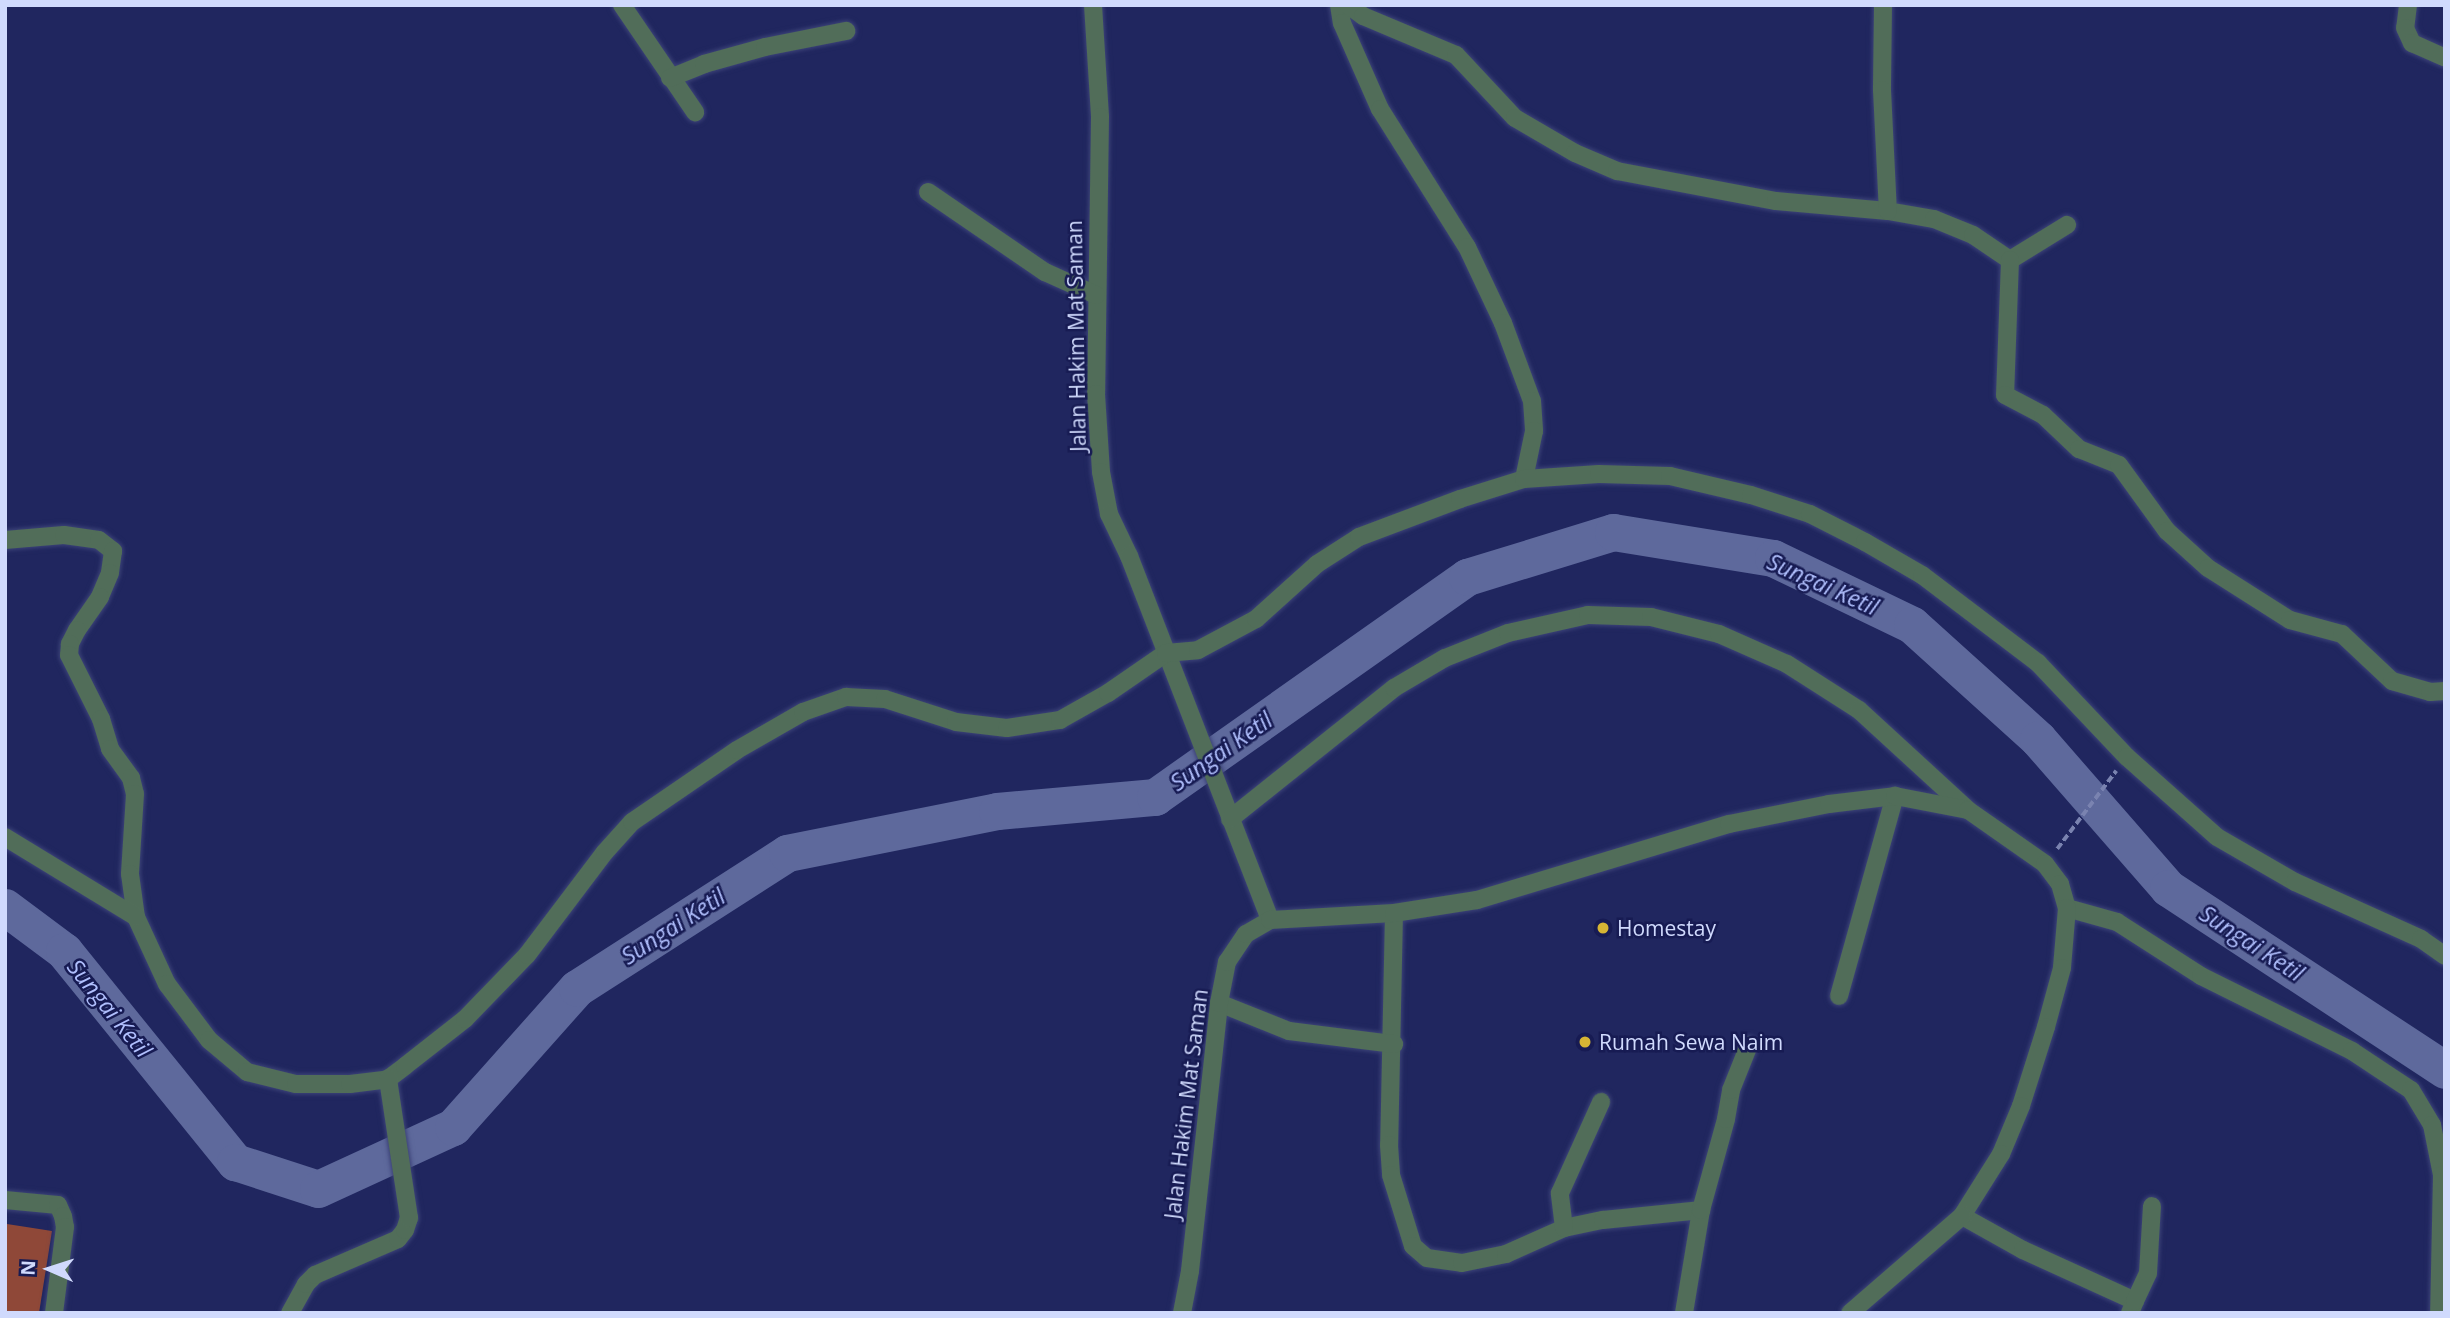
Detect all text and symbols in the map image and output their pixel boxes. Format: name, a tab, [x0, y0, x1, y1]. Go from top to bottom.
street label: Jalan Hakim Mat Saman	[1061, 220, 1091, 452]
water label: Sungai Ketil	[1763, 547, 1883, 621]
water label: Sungai Ketil	[1165, 706, 1277, 796]
water label: Sungai Ketil	[616, 882, 730, 970]
water label: Sungai Ketil	[2195, 899, 2309, 987]
place label: Homestay	[1617, 915, 1716, 941]
marker: Homestay	[1595, 920, 1611, 936]
water label: Sungai Ketil	[62, 953, 158, 1063]
street label: Jalan Hakim Mat Saman	[1159, 987, 1213, 1221]
place label: Rumah Sewa Naim	[1599, 1029, 1783, 1055]
marker: Rumah Sewa Naim	[1577, 1034, 1593, 1050]
north arrow	[14, 1234, 84, 1304]
text: N	[15, 1260, 41, 1276]

